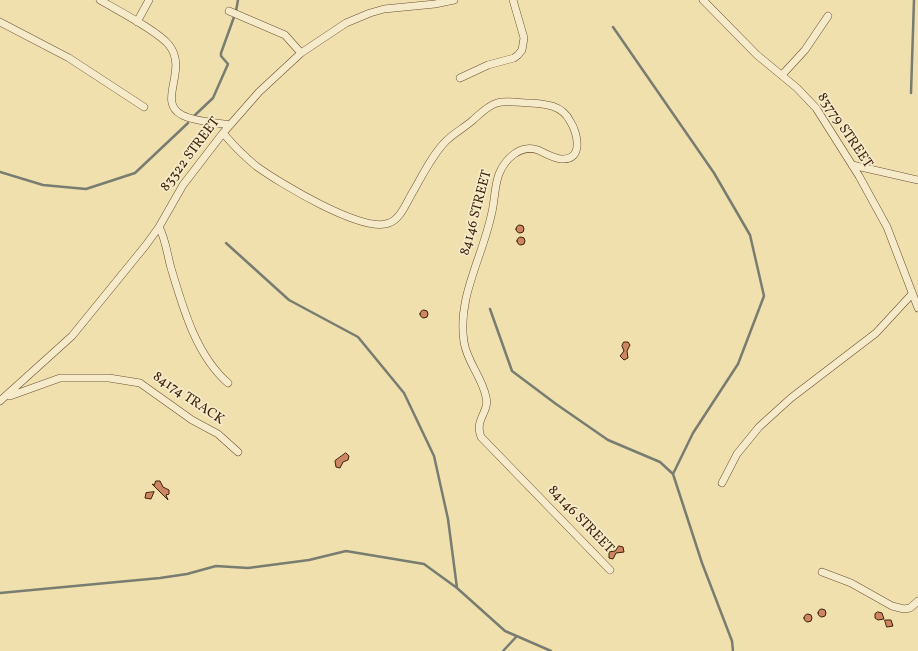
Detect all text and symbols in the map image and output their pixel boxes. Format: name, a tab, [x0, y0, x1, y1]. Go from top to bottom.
street label: 83779 STREET	[813, 90, 875, 172]
street label: 83322 STREET	[158, 115, 224, 195]
street label: 84146 STREET	[458, 168, 496, 258]
street label: 84174 TRACK	[149, 369, 227, 429]
street label: 84146 STREET	[543, 483, 617, 557]

